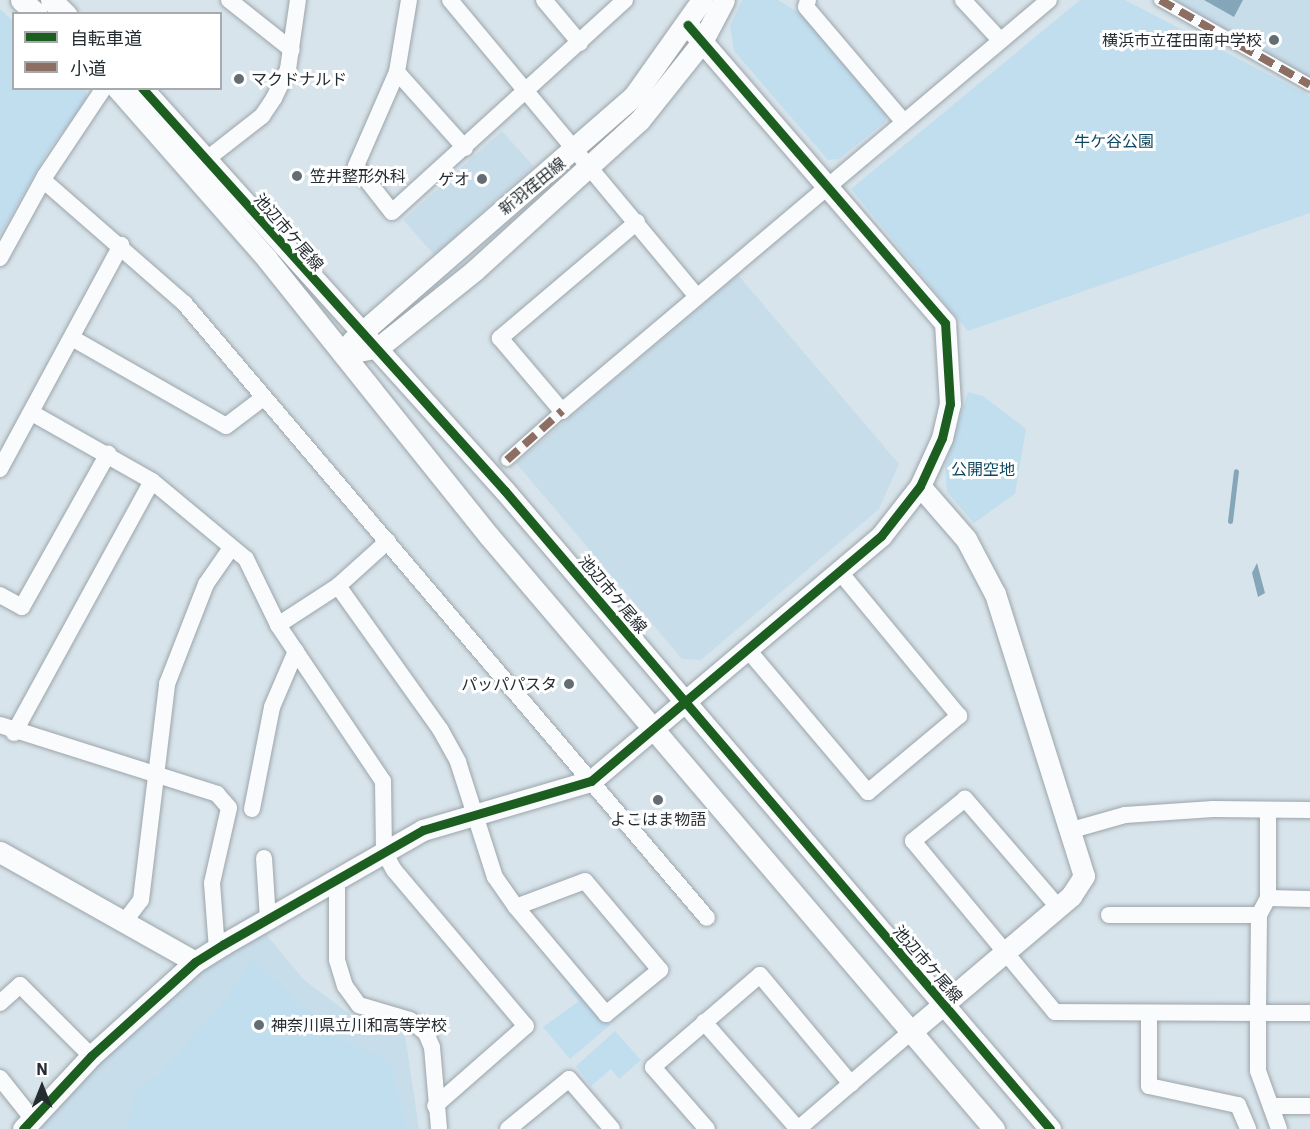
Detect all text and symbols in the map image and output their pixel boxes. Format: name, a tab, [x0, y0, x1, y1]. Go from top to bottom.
legend	[12, 12, 222, 90]
text: 自転車道	[70, 27, 142, 50]
place label: 横浜市立荏田南中学校	[1102, 30, 1262, 50]
marker: 横浜市立荏田南中学校	[1267, 33, 1281, 47]
text: 小道	[70, 57, 106, 80]
place label: マクドナルド	[251, 69, 347, 89]
marker: マクドナルド	[232, 72, 246, 86]
park label: 牛ケ谷公園	[1074, 131, 1154, 151]
street label: 新羽荏田線	[495, 153, 569, 219]
place label: 笠井整形外科	[310, 166, 406, 186]
marker: 笠井整形外科	[288, 167, 306, 185]
place label: ゲオ	[438, 169, 470, 189]
marker: ゲオ	[475, 172, 489, 186]
street label: 池辺市ケ尾線	[250, 189, 328, 275]
park label: 公開空地	[951, 459, 1015, 479]
street label: 池辺市ケ尾線	[575, 551, 651, 637]
place label: パッパパスタ	[461, 674, 557, 694]
marker: パッパパスタ	[562, 677, 576, 691]
marker: よこはま物語	[651, 793, 665, 807]
place label: よこはま物語	[610, 809, 706, 829]
street label: 池辺市ケ尾線	[889, 921, 967, 1007]
place label: 神奈川県立川和高等学校	[271, 1015, 447, 1035]
marker: 神奈川県立川和高等学校	[252, 1018, 266, 1032]
north arrow	[12, 1057, 72, 1117]
text: N	[36, 1059, 48, 1079]

